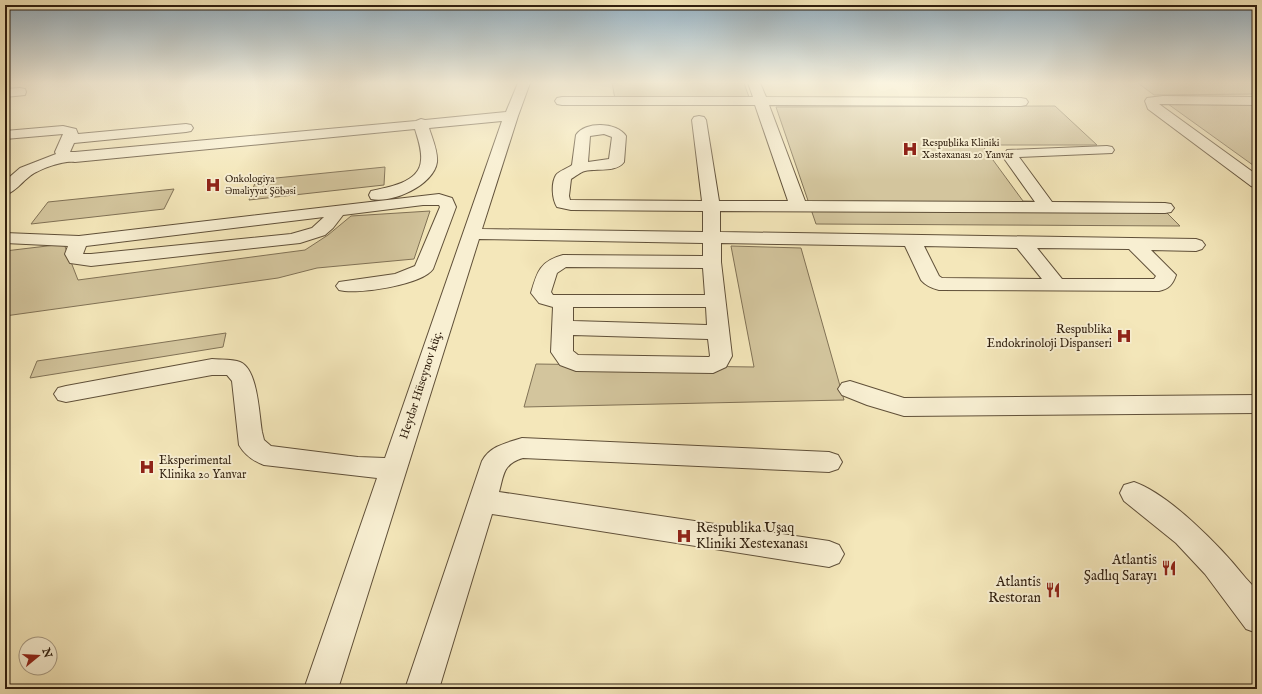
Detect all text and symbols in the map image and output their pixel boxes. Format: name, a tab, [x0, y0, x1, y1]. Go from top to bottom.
place label: Respublika Kliniki Xəstəxanası 20 Yanvar	[922, 137, 1014, 162]
hospital icon: Respublika Kliniki Xəstəxanası 20 Yanvar	[901, 140, 919, 158]
place label: Onkologiya Əməliyyat Şöbəsi	[225, 173, 296, 198]
hospital icon: Onkologiya Əməliyyat Şöbəsi	[204, 176, 222, 194]
place label: Respublika Endokrinoloji Dispanseri	[987, 322, 1113, 352]
hospital icon: Respublika Endokrinoloji Dispanseri	[1115, 327, 1133, 345]
street label: Heydər Hüseynov küç.	[396, 329, 446, 441]
place label: Eksperimental Klinika 20 Yanvar	[159, 453, 247, 482]
hospital icon: Eksperimental Klinika 20 Yanvar	[138, 458, 156, 476]
place label: Respublika Uşaq Kliniki Xestexanası	[696, 519, 808, 553]
hospital icon: Respublika Uşaq Kliniki Xestexanası	[675, 527, 693, 545]
place label: Atlantis Şadlıq Sarayı	[1084, 551, 1157, 585]
restaurant icon: Atlantis Şadlıq Sarayı	[1160, 559, 1178, 577]
place label: Atlantis Restoran	[988, 573, 1042, 607]
restaurant icon: Atlantis Restoran	[1044, 581, 1062, 599]
north arrow	[18, 636, 58, 676]
text: N	[38, 646, 55, 660]

